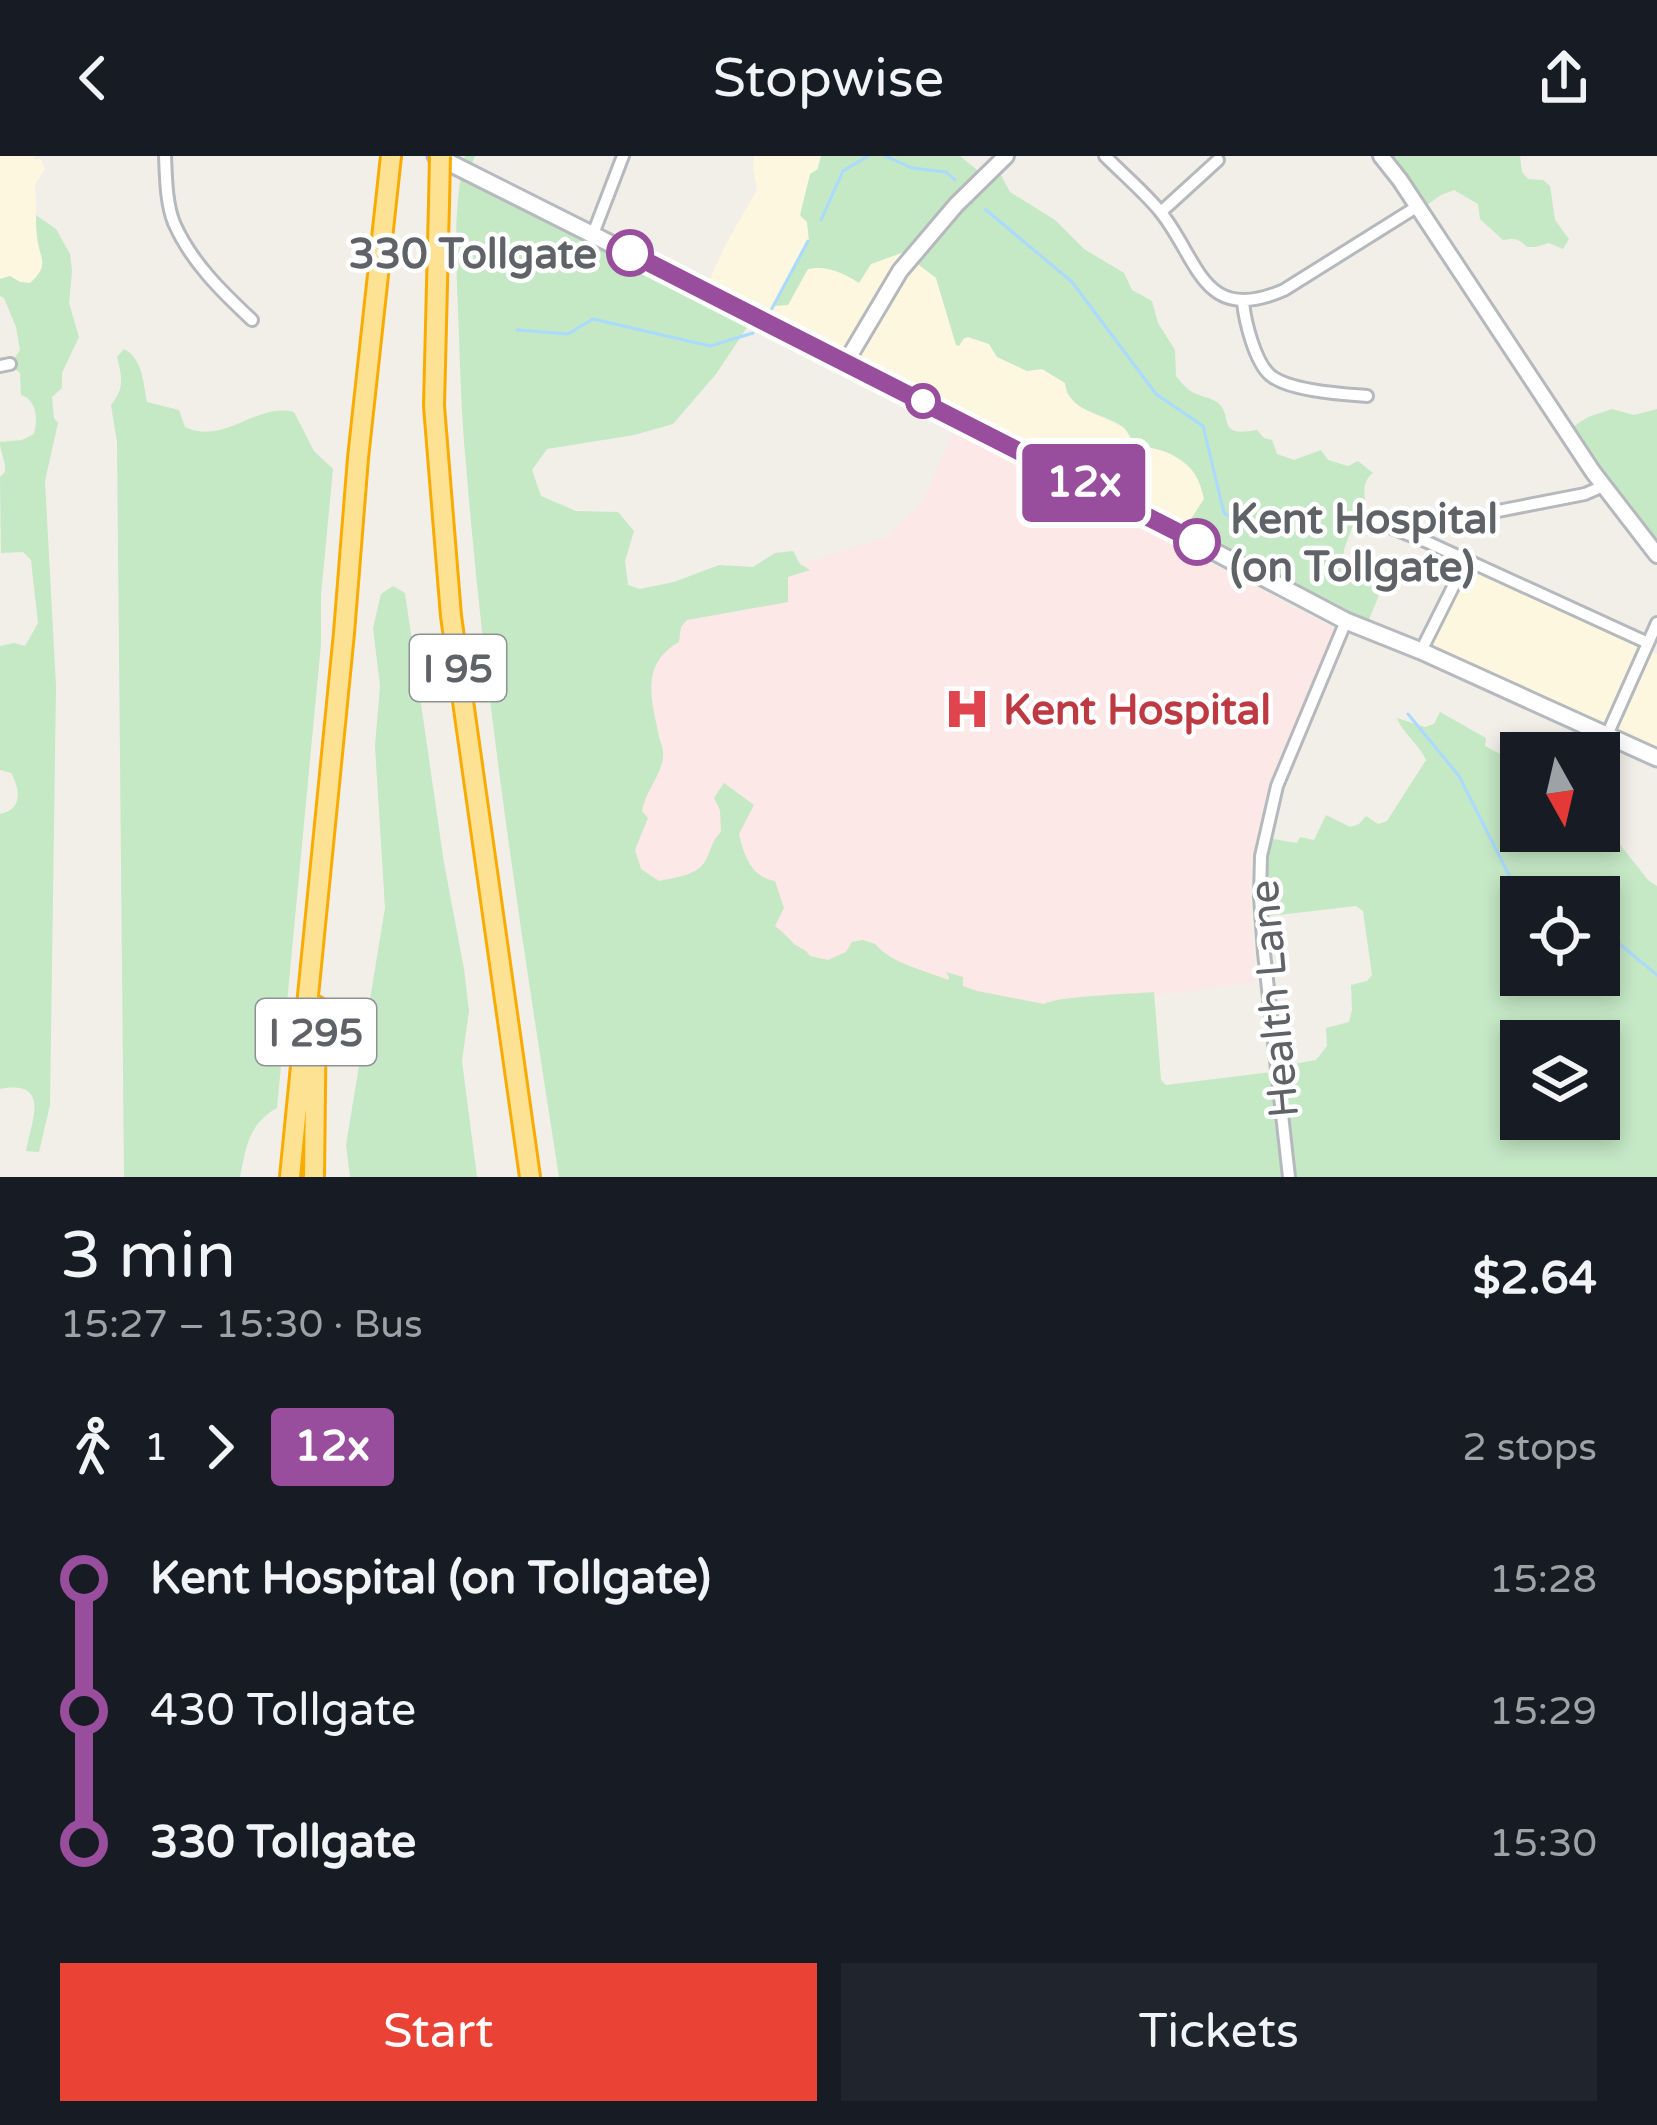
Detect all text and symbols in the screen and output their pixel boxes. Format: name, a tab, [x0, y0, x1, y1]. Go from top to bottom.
icon: back	[60, 45, 126, 111]
icon: share	[1531, 45, 1597, 111]
text: Stopwise	[713, 46, 944, 111]
place label: 330 Tollgate	[348, 229, 597, 280]
marker: 330 Tollgate	[608, 231, 652, 275]
unlabelled marker	[907, 385, 939, 417]
line badge: 12x	[1015, 444, 1153, 522]
text: 12x	[1046, 457, 1122, 508]
place label: Kent Hospital (on Tollgate)	[1230, 494, 1498, 593]
marker: Kent Hospital (on Tollgate)	[1175, 520, 1219, 564]
road number: I 95	[410, 635, 506, 701]
hospital icon: Kent Hospital	[942, 684, 992, 734]
place label: Kent Hospital	[1003, 685, 1271, 736]
north arrow	[1500, 732, 1620, 852]
map controls	[1500, 732, 1620, 1140]
button: locate	[1500, 876, 1620, 996]
street label: Health Lane	[1239, 878, 1310, 1120]
road number: I 295	[256, 999, 376, 1065]
button: layers	[1500, 1020, 1620, 1140]
text: 3 min	[60, 1216, 236, 1296]
text: $2.64	[1473, 1252, 1597, 1306]
text: 15:27 – 15:30 · Bus	[60, 1301, 423, 1348]
icon: walk	[60, 1414, 126, 1480]
icon: forward	[187, 1414, 253, 1480]
text: 12x	[295, 1421, 370, 1472]
text: 1	[144, 1424, 169, 1471]
text: 2 stops	[1462, 1424, 1597, 1471]
text: Kent Hospital (on Tollgate)	[150, 1552, 711, 1606]
text: 15:28	[1489, 1556, 1597, 1603]
text: 430 Tollgate	[150, 1684, 416, 1738]
text: 15:29	[1489, 1688, 1597, 1735]
text: 330 Tollgate	[150, 1816, 416, 1870]
text: 15:30	[1489, 1820, 1597, 1867]
button: Start	[60, 1963, 817, 2101]
button: Tickets	[841, 1963, 1597, 2101]

